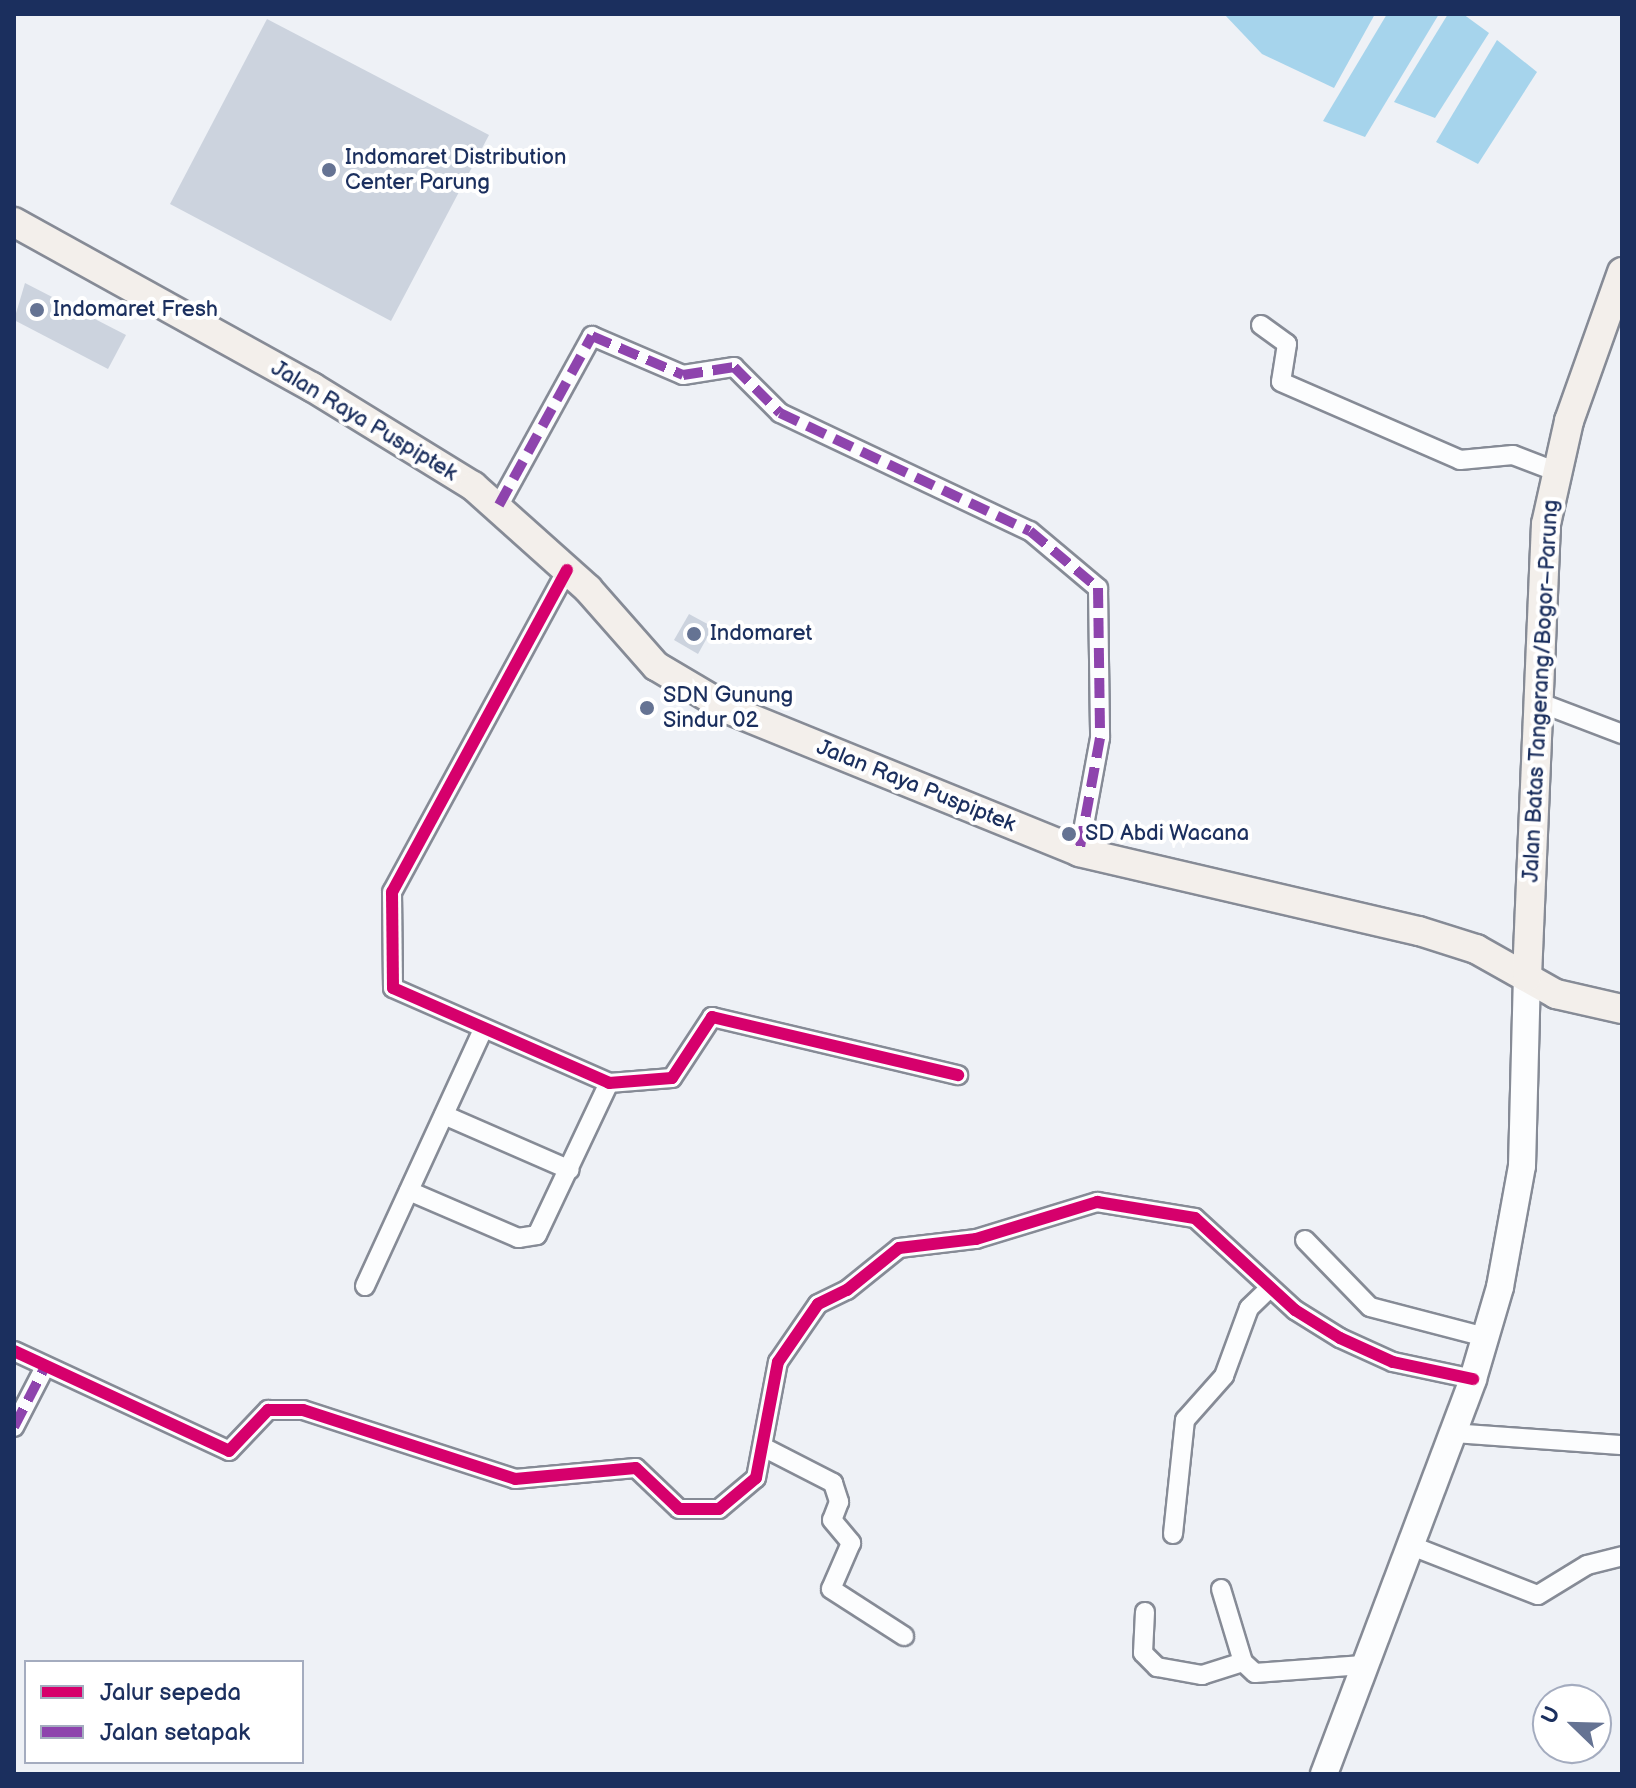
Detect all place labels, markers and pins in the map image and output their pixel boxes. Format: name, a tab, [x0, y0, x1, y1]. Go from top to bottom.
place label: Indomaret Distribution Center Parung	[345, 144, 566, 196]
marker: Indomaret Distribution Center Parung	[320, 161, 338, 179]
place label: Indomaret Fresh	[53, 297, 218, 323]
marker: Indomaret Fresh	[28, 301, 46, 319]
place label: Indomaret	[710, 621, 812, 647]
marker: Indomaret	[685, 625, 703, 643]
place label: SDN Gunung Sindur 02	[663, 682, 793, 734]
marker: SDN Gunung Sindur 02	[638, 699, 656, 717]
place label: SD Abdi Wacana	[1085, 821, 1250, 847]
marker: SD Abdi Wacana	[1060, 825, 1078, 843]

